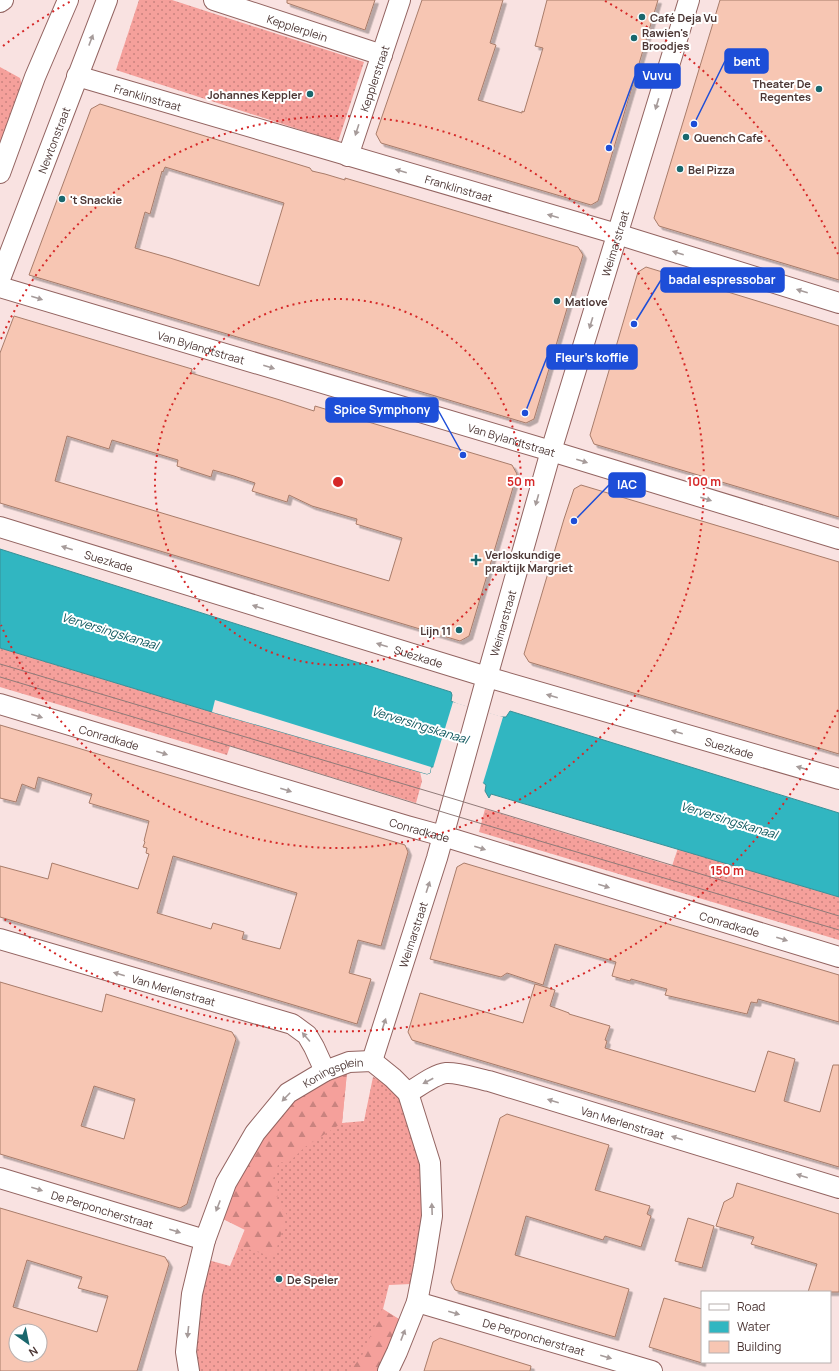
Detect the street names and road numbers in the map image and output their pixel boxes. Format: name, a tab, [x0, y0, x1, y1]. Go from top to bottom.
street label: Kepplerplein	[265, 10, 330, 44]
street label: Kepplerstraat	[356, 43, 392, 113]
street label: Franklinstraat	[112, 80, 184, 114]
street label: Newtonstraat	[34, 104, 73, 175]
street label: Franklinstraat	[423, 171, 495, 205]
street label: Weimarstraat	[597, 208, 632, 278]
street label: Van Bylandtstraat	[156, 327, 247, 367]
street label: Van Bylandtstraat	[466, 419, 557, 459]
street label: Suezkade	[83, 546, 136, 575]
street label: Weimarstraat	[486, 588, 519, 658]
street label: Suezkade	[392, 641, 445, 671]
street label: Conradkade	[77, 721, 142, 753]
street label: Suezkade	[703, 733, 756, 762]
street label: Conradkade	[388, 814, 452, 845]
street label: Weimarstraat	[395, 899, 430, 969]
street label: Conradkade	[698, 907, 762, 940]
street label: Van Merlenstraat	[130, 970, 217, 1009]
street label: Koningsplein	[300, 1054, 364, 1090]
street label: Van Merlenstraat	[579, 1102, 666, 1142]
street label: De Perponcherstraat	[50, 1186, 155, 1231]
street label: De Perponcherstraat	[481, 1314, 587, 1358]

